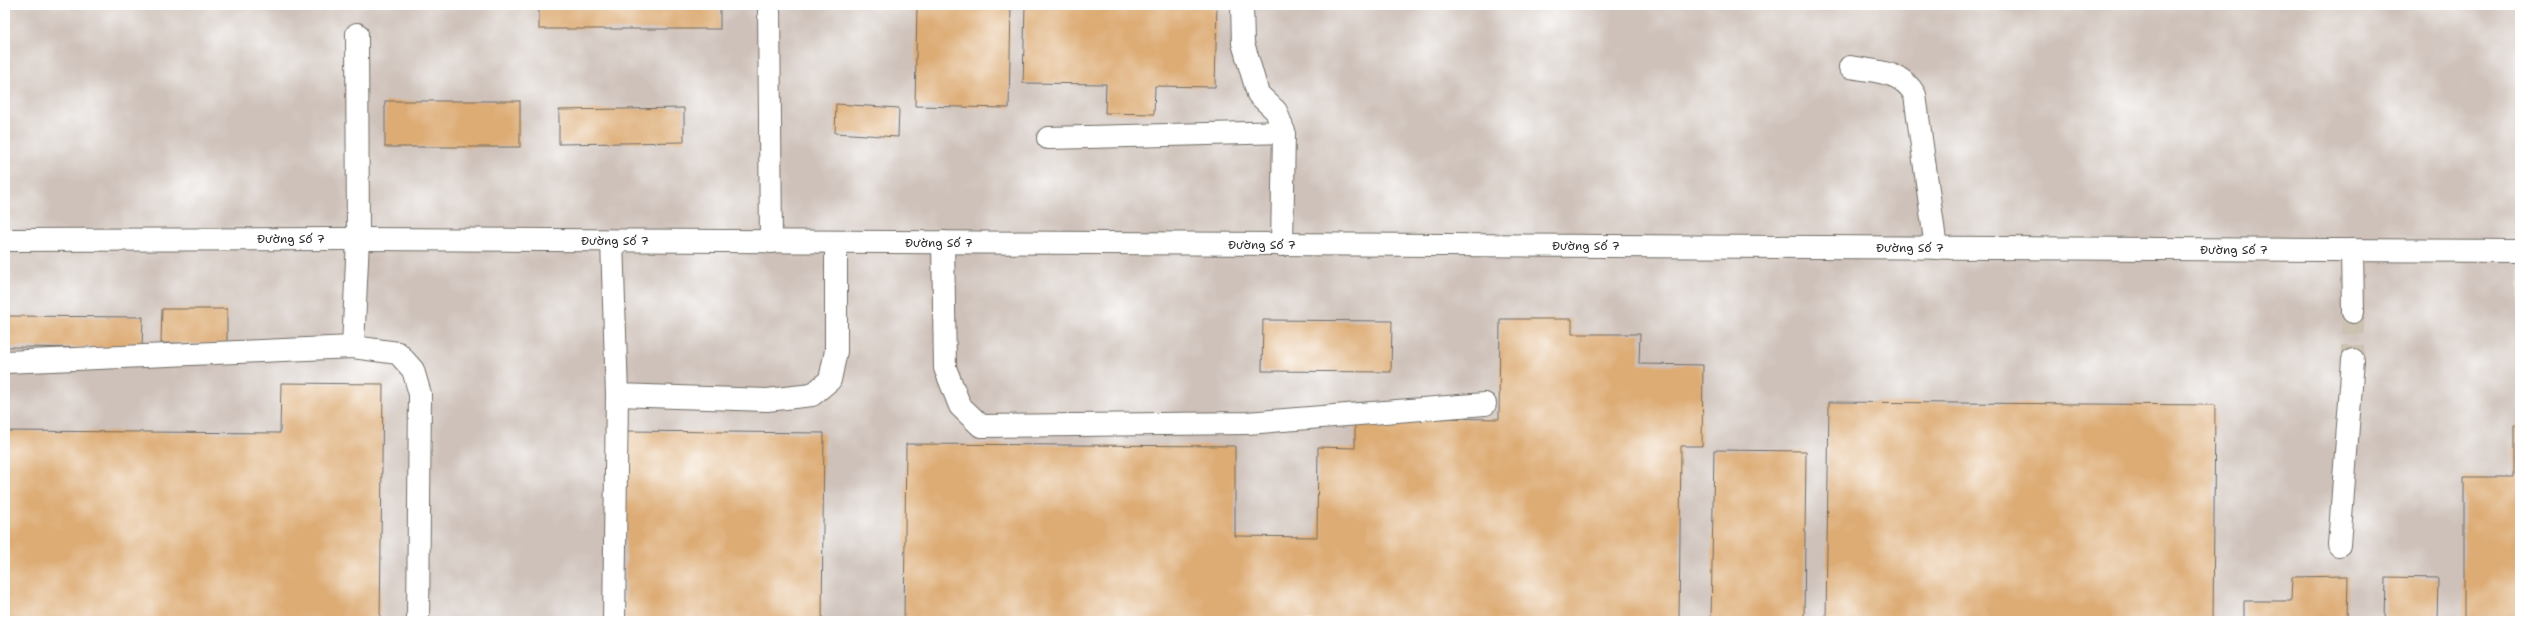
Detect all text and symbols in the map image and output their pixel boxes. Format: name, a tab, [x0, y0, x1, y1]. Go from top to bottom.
street label: Đường Số 7	[257, 231, 325, 247]
street label: Đường Số 7	[581, 233, 649, 249]
street label: Đường Số 7	[905, 235, 973, 251]
street label: Đường Số 7	[1228, 237, 1296, 253]
street label: Đường Số 7	[1552, 238, 1620, 254]
street label: Đường Số 7	[1876, 240, 1944, 256]
street label: Đường Số 7	[2200, 242, 2268, 258]

